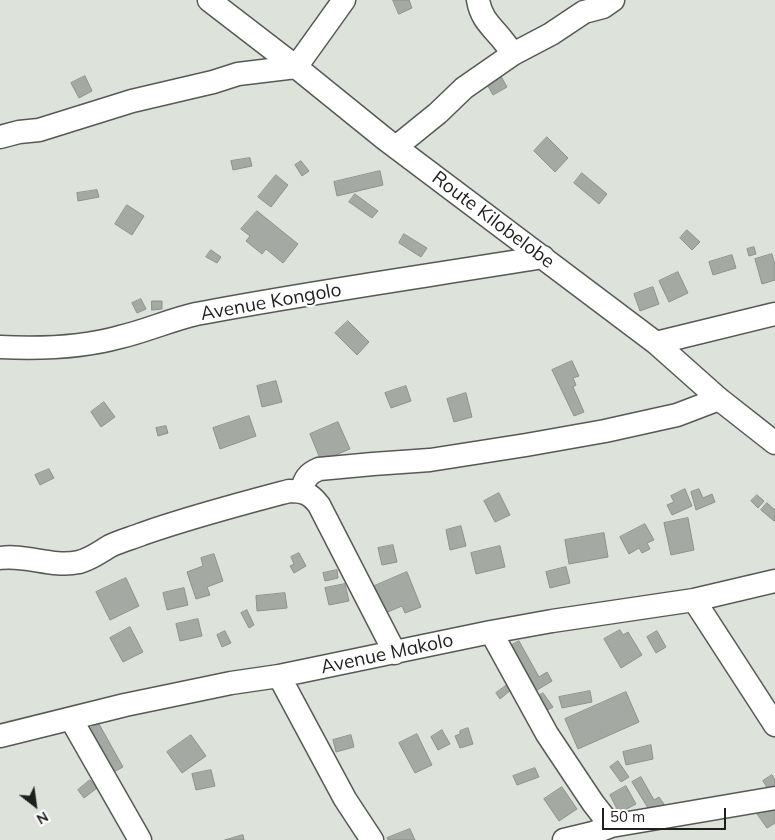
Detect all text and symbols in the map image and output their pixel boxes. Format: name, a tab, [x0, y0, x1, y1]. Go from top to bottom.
street label: Route Kilobelobe	[427, 167, 559, 273]
street label: Avenue Kongolo	[199, 278, 343, 326]
street label: Avenue Makolo	[319, 629, 455, 679]
north arrow	[10, 780, 60, 830]
scale bar	[605, 798, 729, 830]
text: 50 m	[610, 807, 645, 826]
text: N	[33, 808, 52, 828]

